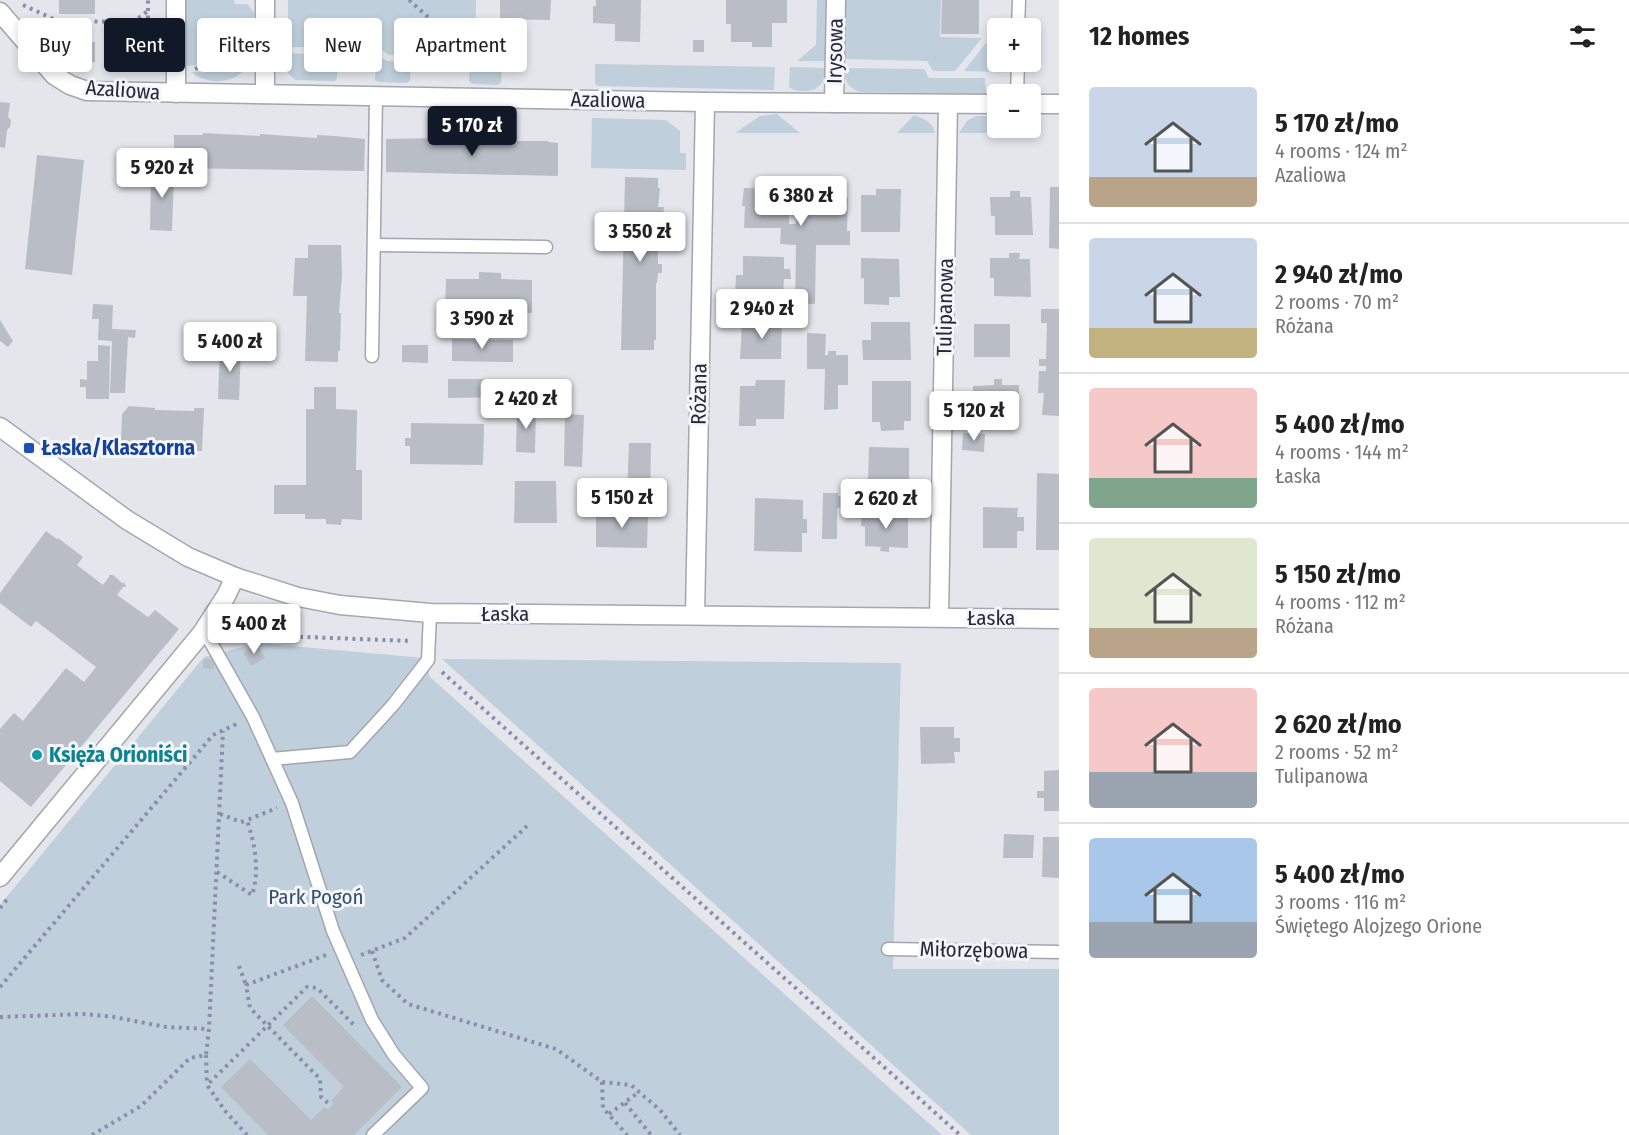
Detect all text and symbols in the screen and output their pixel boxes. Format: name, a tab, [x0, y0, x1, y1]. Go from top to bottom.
chip: Buy	[18, 18, 92, 72]
chip: Rent	[104, 18, 185, 72]
chip: Filters	[197, 18, 292, 72]
chip: New	[304, 18, 382, 72]
chip: Apartment	[394, 18, 527, 72]
street label: Irysowa	[821, 18, 849, 84]
map controls	[987, 18, 1041, 138]
button: +	[987, 18, 1041, 72]
icon: filters	[1566, 20, 1599, 53]
text: 12 homes	[1089, 21, 1189, 52]
street label: Azaliowa	[85, 74, 161, 106]
button: −	[987, 84, 1041, 138]
street label: Azaliowa	[570, 86, 646, 114]
pin: 5 170 zł	[410, 106, 534, 157]
text: 5 170 zł/mo	[1275, 108, 1399, 139]
icon: home	[1137, 111, 1209, 183]
text: 5 170 zł	[442, 113, 502, 137]
text: 4 rooms · 124 m²	[1275, 139, 1408, 163]
pin: 5 920 zł	[100, 148, 224, 199]
text: 5 920 zł	[130, 155, 194, 179]
text: Azaliowa	[1275, 163, 1346, 187]
pin: 6 380 zł	[739, 176, 863, 227]
text: 6 380 zł	[769, 183, 833, 207]
pin: 3 550 zł	[578, 212, 702, 263]
text: 3 550 zł	[609, 219, 671, 243]
street label: Tulipanowa	[931, 258, 959, 356]
text: 2 940 zł/mo	[1275, 259, 1403, 290]
icon: home	[1137, 262, 1209, 334]
pin: 2 940 zł	[700, 289, 824, 340]
text: 2 rooms · 70 m²	[1275, 290, 1399, 314]
text: 2 940 zł	[730, 296, 794, 320]
pin: 3 590 zł	[420, 299, 544, 350]
text: 3 590 zł	[450, 306, 514, 330]
text: Różana	[1275, 314, 1334, 338]
pin: 5 400 zł	[168, 322, 292, 373]
text: 5 400 zł	[198, 329, 263, 353]
street label: Różana	[685, 363, 713, 425]
pin: 2 420 zł	[464, 379, 588, 430]
text: 2 420 zł	[495, 386, 557, 410]
pin: 5 120 zł	[912, 391, 1036, 442]
text: 5 120 zł	[943, 398, 1005, 422]
text: 5 400 zł/mo	[1275, 409, 1405, 440]
icon: home	[1137, 412, 1209, 484]
place label: Łaska/Klasztorna	[41, 435, 195, 461]
text: 4 rooms · 144 m²	[1275, 440, 1409, 464]
marker: Łaska/Klasztorna	[22, 441, 36, 455]
text: Łaska	[1275, 464, 1321, 488]
pin: 5 150 zł	[560, 478, 684, 529]
pin: 2 620 zł	[824, 479, 948, 530]
text: 5 150 zł	[591, 485, 653, 509]
text: 2 620 zł	[855, 486, 917, 510]
text: 5 150 zł/mo	[1275, 559, 1401, 590]
icon: home	[1137, 562, 1209, 634]
text: 4 rooms · 112 m²	[1275, 590, 1406, 614]
street label: Łaska	[481, 601, 529, 627]
pin: 5 400 zł	[192, 604, 316, 655]
street label: Łaska	[967, 605, 1015, 631]
text: 5 400 zł	[222, 611, 287, 635]
text: Różana	[1275, 614, 1334, 638]
text: 2 620 zł/mo	[1275, 709, 1402, 740]
icon: home	[1137, 712, 1209, 784]
text: 2 rooms · 52 m²	[1275, 740, 1399, 764]
place label: Księża Orioniści	[49, 742, 187, 768]
marker: Księża Orioniści	[30, 748, 44, 762]
text: Tulipanowa	[1275, 764, 1368, 788]
text: 5 400 zł/mo	[1275, 859, 1405, 890]
icon: home	[1137, 862, 1209, 934]
park label: Park Pogoń	[268, 884, 364, 910]
text: 3 rooms · 116 m²	[1275, 890, 1406, 914]
text: Świętego Alojzego Orione	[1275, 914, 1482, 938]
street label: Miłorzębowa	[919, 936, 1029, 964]

